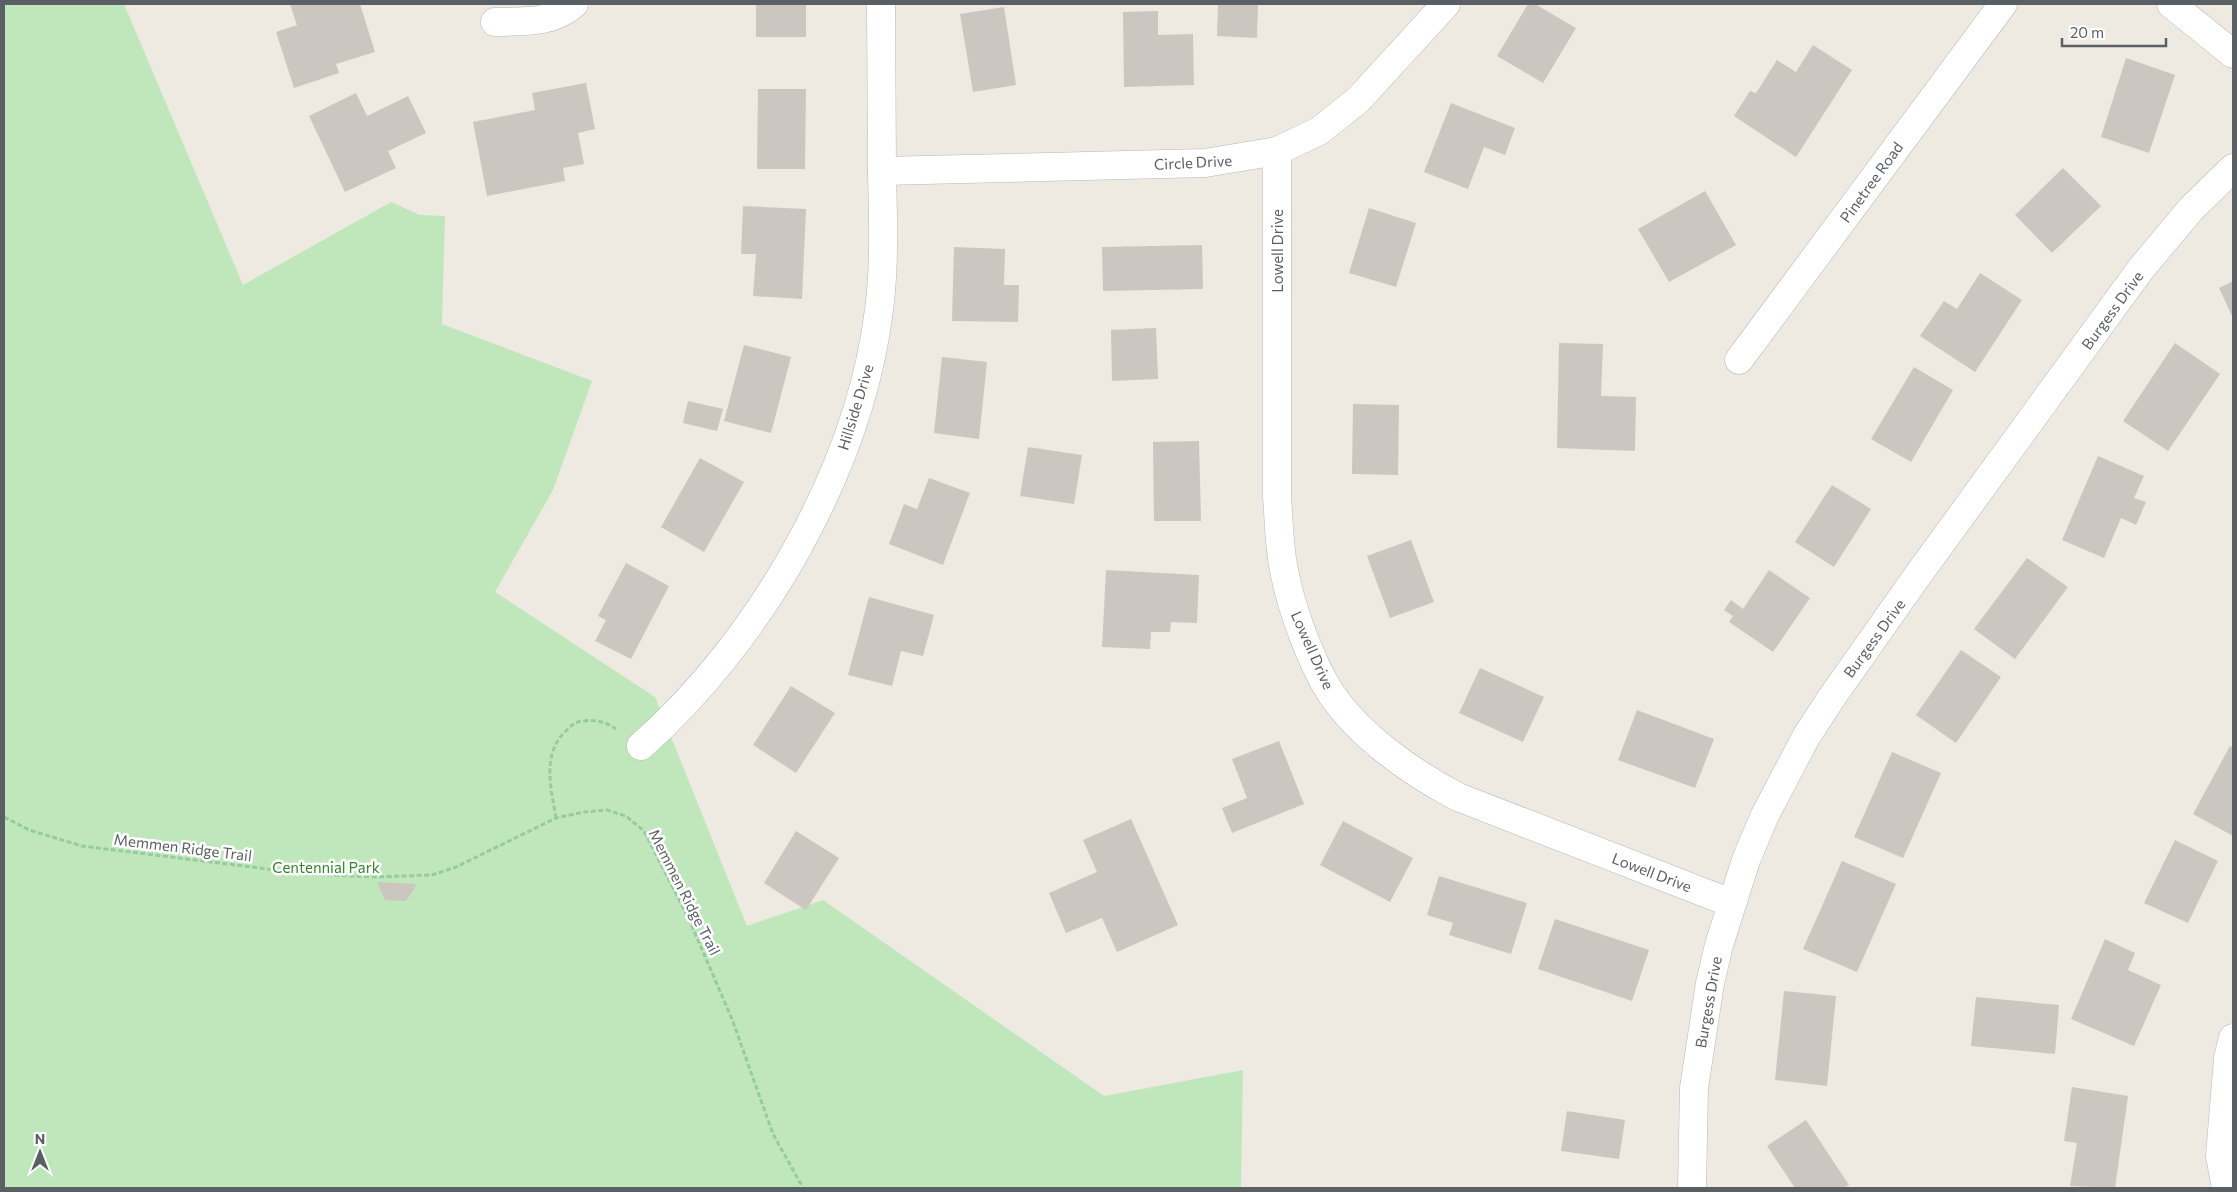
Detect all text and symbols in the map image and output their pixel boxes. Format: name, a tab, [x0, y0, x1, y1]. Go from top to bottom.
scale bar	[2062, 15, 2166, 47]
text: 20 m	[2070, 23, 2104, 41]
street label: Pinetree Road	[1836, 138, 1906, 226]
street label: Circle Drive	[1154, 151, 1233, 173]
street label: Lowell Drive	[1268, 209, 1286, 293]
street label: Burgess Drive	[2077, 267, 2147, 353]
street label: Hillside Drive	[833, 362, 877, 452]
street label: Burgess Drive	[1839, 595, 1909, 681]
street label: Lowell Drive	[1288, 608, 1338, 692]
street label: Memmen Ridge Trail	[645, 826, 725, 958]
street label: Memmen Ridge Trail	[113, 830, 253, 864]
street label: Lowell Drive	[1610, 849, 1694, 895]
park label: Centennial Park	[272, 858, 380, 876]
street label: Burgess Drive	[1691, 955, 1725, 1049]
north arrow	[15, 1127, 65, 1177]
text: N	[35, 1130, 45, 1147]

